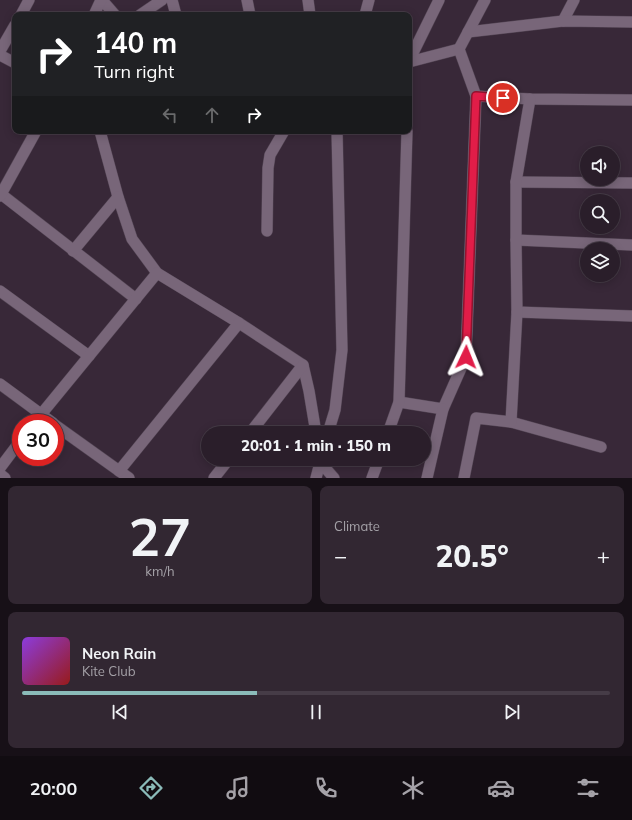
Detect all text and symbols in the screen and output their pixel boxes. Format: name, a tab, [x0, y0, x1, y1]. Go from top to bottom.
text: 140 m	[94, 25, 177, 60]
icon: right	[28, 28, 80, 80]
text: Turn right	[94, 60, 174, 83]
pin	[486, 81, 520, 115]
icon: arrive	[492, 87, 514, 109]
icon: left	[159, 104, 181, 126]
icon: ahead	[201, 104, 223, 126]
icon: right	[243, 104, 265, 126]
map controls	[580, 146, 620, 282]
button: sound	[580, 146, 620, 186]
button: search	[580, 194, 620, 234]
button: layers	[580, 242, 620, 282]
position arrow	[445, 336, 487, 378]
speed limit sign: 30	[12, 414, 64, 466]
text: 20:01 · 1 min · 150 m	[241, 436, 391, 455]
text: 27	[129, 504, 191, 569]
text: Climate	[334, 518, 380, 534]
text: 20.5°	[435, 537, 509, 575]
text: −	[334, 542, 347, 570]
text: +	[597, 542, 610, 570]
text: km/h	[145, 563, 175, 579]
text: Neon Rain	[82, 644, 156, 663]
text: Kite Club	[82, 663, 136, 679]
icon: previous	[109, 701, 131, 723]
icon: pause	[305, 701, 327, 723]
icon: next	[501, 701, 523, 723]
icon: directions	[137, 774, 165, 802]
icon: music	[224, 774, 252, 802]
icon: phone	[312, 774, 340, 802]
icon: climate	[399, 774, 427, 802]
icon: car	[487, 774, 515, 802]
icon: filters	[574, 774, 602, 802]
text: 20:00	[30, 777, 77, 800]

